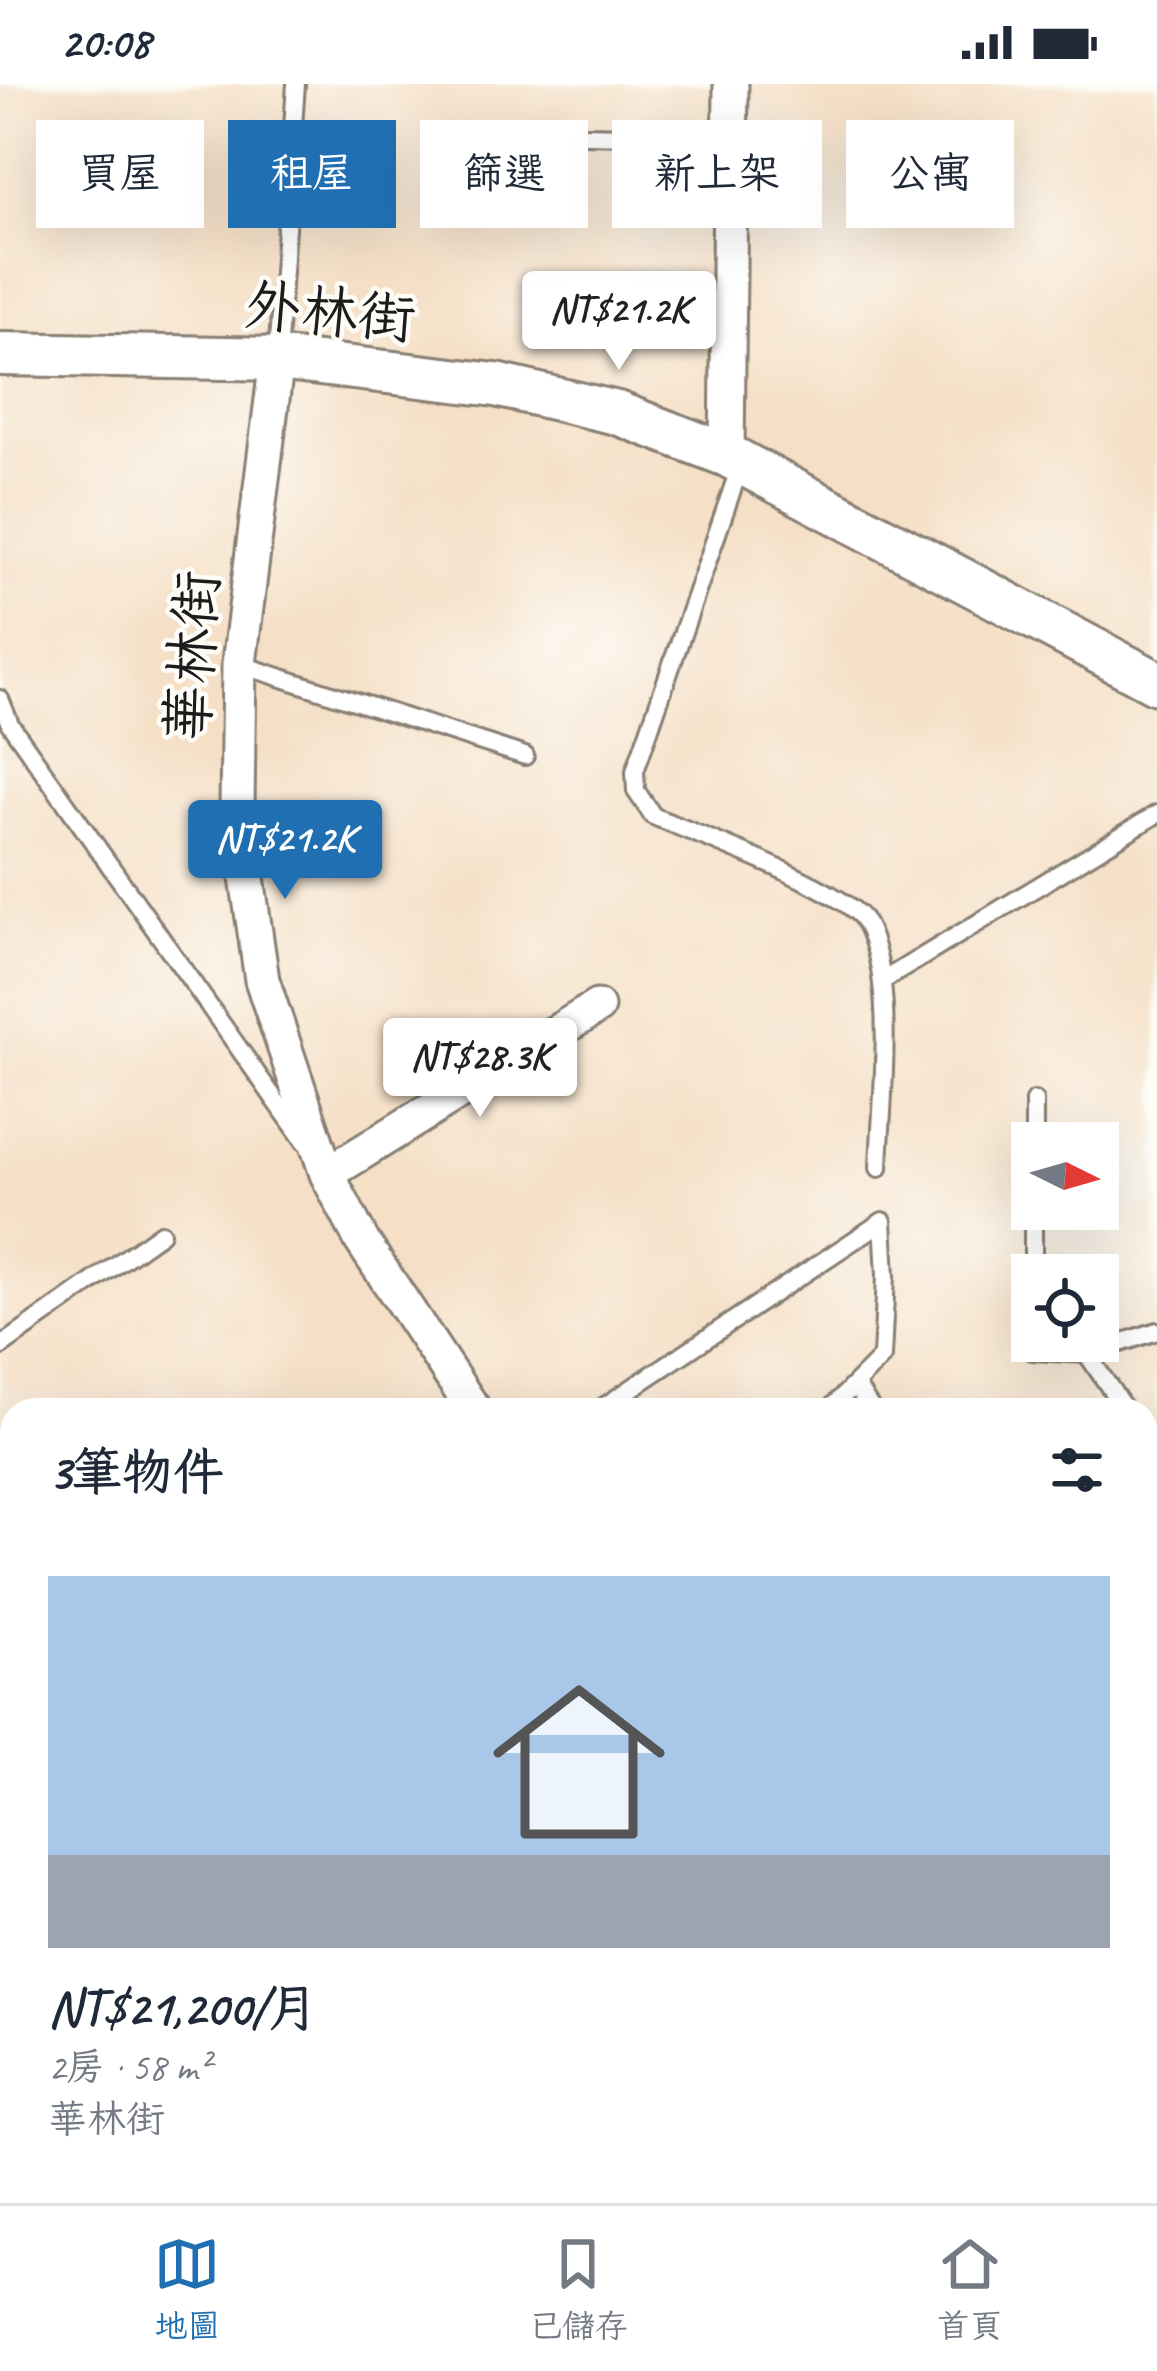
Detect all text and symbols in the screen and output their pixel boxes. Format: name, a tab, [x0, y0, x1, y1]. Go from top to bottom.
text: 20:08	[60, 14, 150, 71]
chip: 買屋	[36, 120, 204, 228]
chip: 租屋	[228, 120, 396, 228]
chip: 篩選	[420, 120, 588, 228]
chip: 新上架	[612, 120, 822, 228]
chip: 公寓	[846, 120, 1014, 228]
street label: 外林街	[242, 269, 418, 355]
pin: NT$21.2K	[495, 271, 743, 373]
text: NT$21.2K	[549, 285, 689, 334]
street label: 華林街	[150, 568, 234, 744]
pin: NT$21.2K	[161, 800, 409, 902]
text: NT$21.2K	[215, 814, 355, 863]
pin: NT$28.3K	[356, 1018, 604, 1120]
text: NT$28.3K	[410, 1032, 550, 1081]
north arrow	[1011, 1122, 1119, 1230]
map controls	[1011, 1122, 1119, 1362]
button: locate	[1011, 1254, 1119, 1362]
icon: filters	[1044, 1437, 1110, 1503]
text: 3筆物件	[48, 1440, 224, 1504]
icon: home	[471, 1654, 687, 1870]
text: NT$21,200/月	[48, 1976, 319, 2040]
text: 2房 · 58 m²	[48, 2043, 210, 2092]
text: 華林街	[48, 2095, 165, 2144]
tab: 地圖	[154, 2231, 220, 2347]
tab: 已儲存	[529, 2231, 628, 2347]
tab: 首頁	[937, 2231, 1003, 2347]

